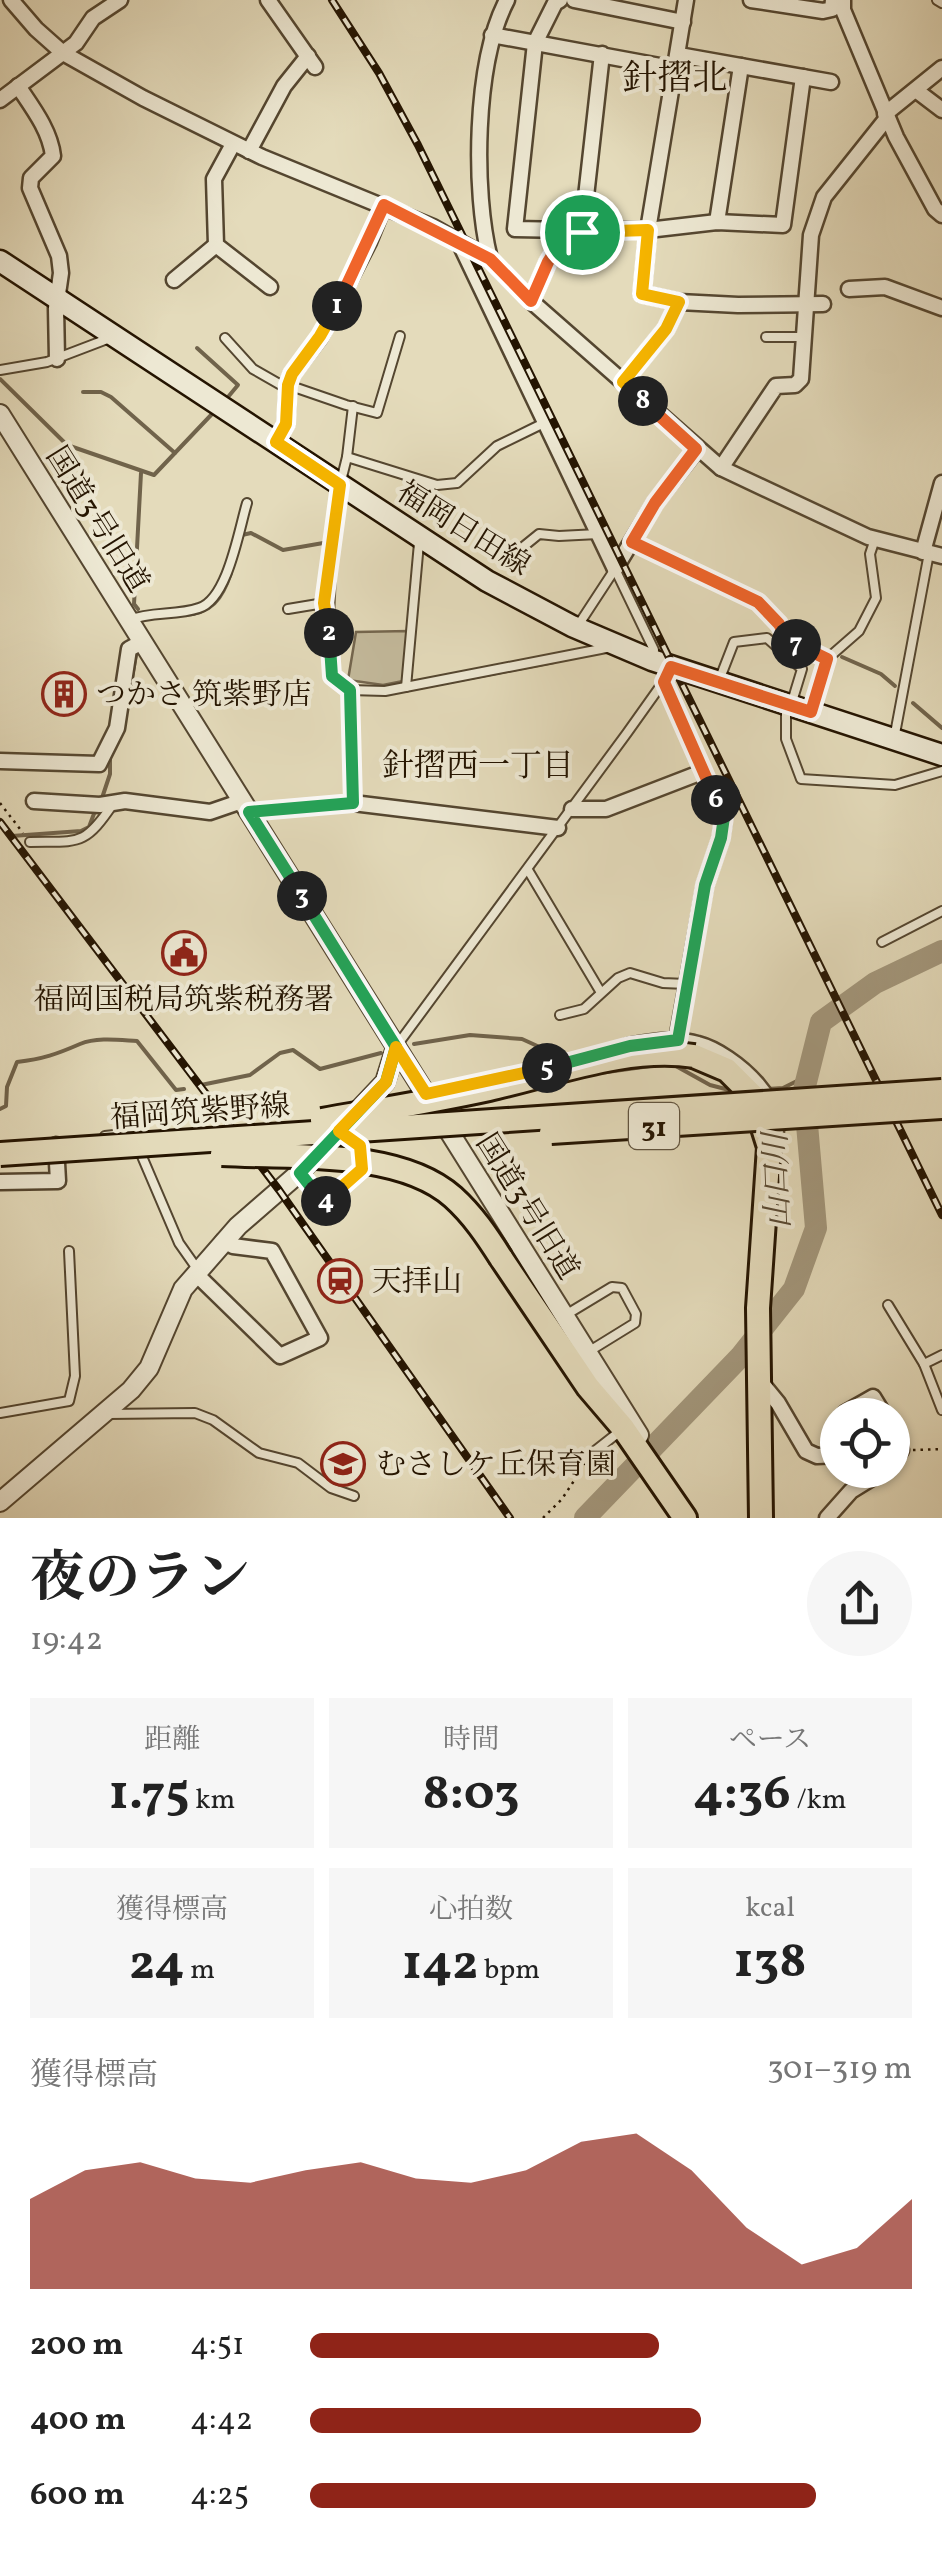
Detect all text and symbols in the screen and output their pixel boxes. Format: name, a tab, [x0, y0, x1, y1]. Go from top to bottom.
district label: 針摺北	[622, 56, 728, 104]
pin	[540, 190, 625, 275]
icon: arrive	[555, 205, 610, 260]
pin: 1	[312, 281, 362, 331]
text: 1	[331, 286, 343, 325]
pin: 8	[618, 376, 668, 426]
text: 8	[635, 381, 651, 420]
street label: 国道3号旧道	[35, 439, 158, 601]
street label: 福岡日田線	[388, 472, 538, 587]
pin: 2	[304, 608, 354, 658]
text: 2	[322, 613, 336, 652]
pin: 7	[771, 619, 821, 669]
text: 7	[789, 624, 803, 663]
building icon: つかさ 筑紫野店	[41, 671, 87, 717]
place label: つかさ 筑紫野店	[96, 675, 312, 717]
district label: 針摺西一丁目	[382, 746, 574, 790]
pin: 6	[691, 775, 741, 825]
text: 6	[708, 780, 724, 819]
pin: 3	[277, 871, 327, 921]
text: 3	[295, 876, 309, 915]
public building icon: 福岡国税局筑紫税務署	[161, 930, 207, 976]
place label: 福岡国税局筑紫税務署	[34, 980, 334, 1022]
pin: 5	[522, 1043, 572, 1093]
text: 5	[540, 1048, 554, 1087]
street label: 福岡筑紫野線	[109, 1086, 291, 1140]
road number: 31	[629, 1103, 679, 1149]
street label: 国道3号旧道	[465, 1126, 588, 1288]
water label: 山口川	[755, 1129, 803, 1230]
pin: 4	[301, 1176, 351, 1226]
text: 4	[318, 1181, 334, 1220]
station icon: 天拝山	[317, 1258, 363, 1304]
place label: 天拝山	[372, 1262, 462, 1304]
map controls	[820, 1398, 910, 1488]
button: locate	[820, 1398, 910, 1488]
school or university icon: むさしケ丘保育園	[320, 1441, 366, 1487]
place label: むさしケ丘保育園	[376, 1445, 616, 1487]
text: 夜のラン	[30, 1543, 250, 1619]
button: share	[807, 1551, 912, 1656]
text: 19:42	[30, 1619, 103, 1663]
text: 距離	[144, 1721, 200, 1760]
text: 時間	[443, 1721, 499, 1760]
text: ペース	[729, 1721, 811, 1760]
text: 1.75	[109, 1760, 190, 1830]
text: 8:03	[422, 1760, 520, 1830]
text: 4:36	[693, 1760, 791, 1830]
text: km	[190, 1781, 235, 1820]
text: /km	[791, 1781, 847, 1820]
text: kcal	[745, 1889, 795, 1928]
text: 獲得標高	[116, 1891, 228, 1930]
text: 心拍数	[429, 1891, 513, 1930]
text: 138	[734, 1928, 806, 1998]
text: 24	[129, 1930, 185, 2000]
text: 142	[402, 1930, 478, 2000]
text: m	[185, 1951, 215, 1990]
text: bpm	[478, 1951, 540, 1990]
text: 301–319 m	[767, 2048, 912, 2092]
text: 獲得標高	[30, 2055, 158, 2099]
text: 200 m	[30, 2324, 124, 2368]
text: 4:51	[190, 2324, 244, 2368]
text: 400 m	[30, 2399, 126, 2443]
text: 4:42	[190, 2399, 253, 2443]
text: 600 m	[30, 2474, 125, 2518]
text: 4:25	[190, 2474, 249, 2518]

